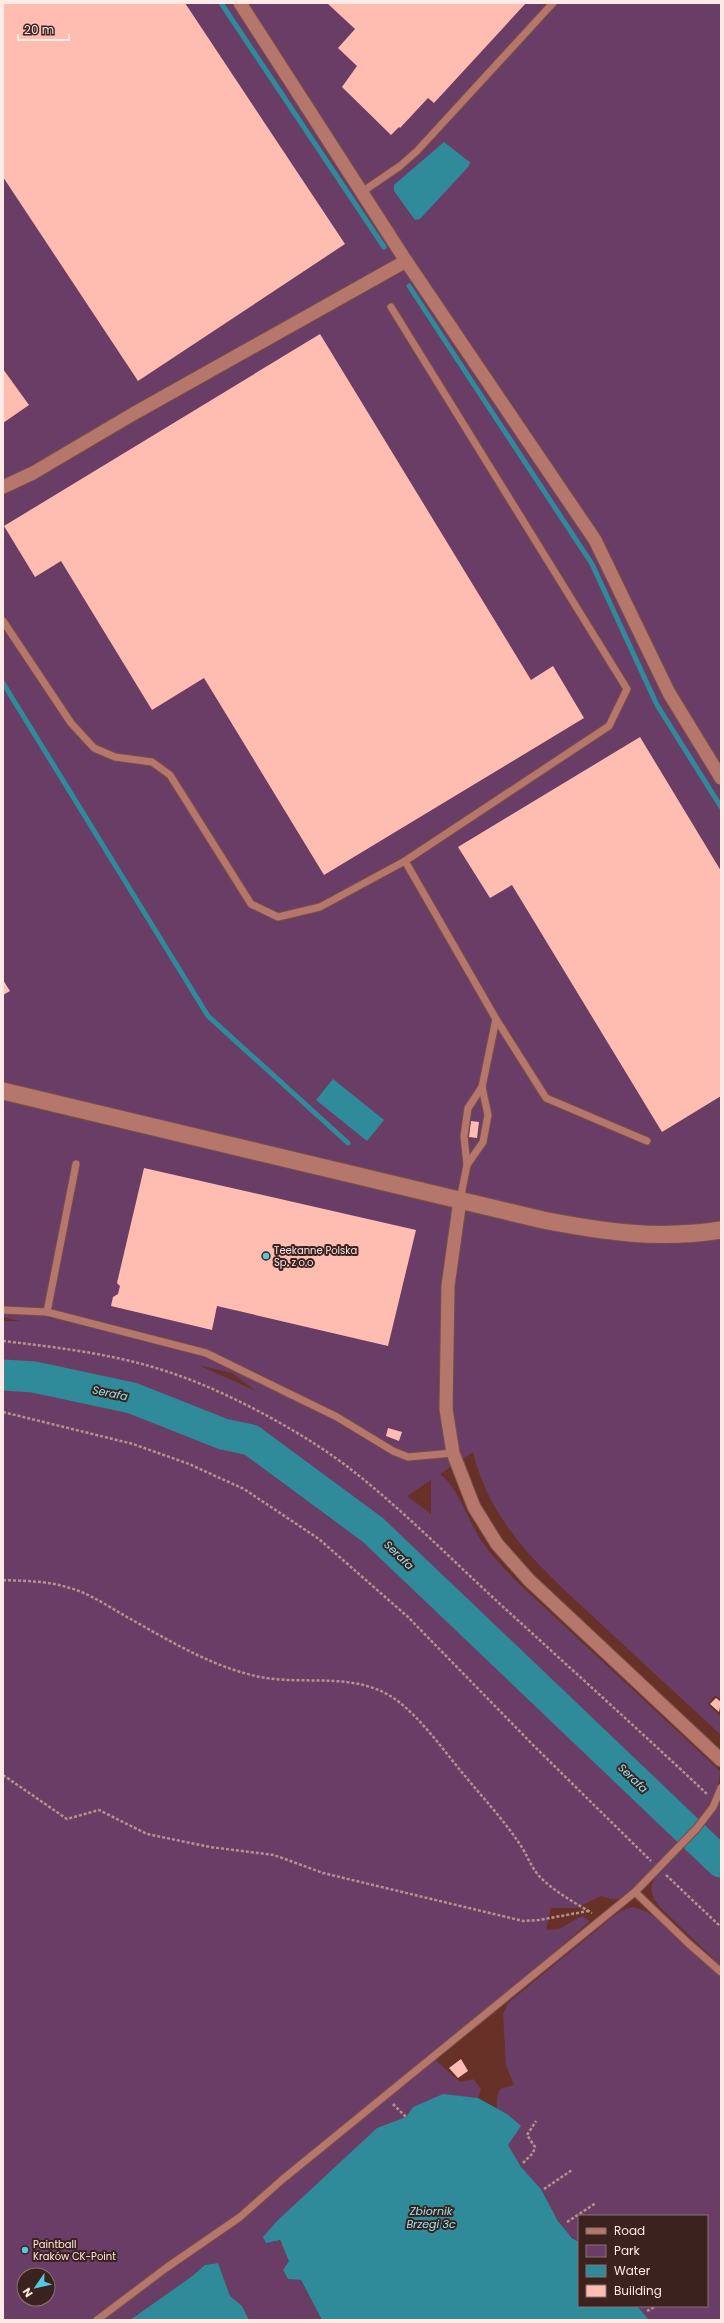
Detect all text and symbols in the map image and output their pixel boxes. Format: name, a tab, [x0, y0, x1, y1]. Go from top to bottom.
scale bar	[18, 16, 69, 42]
text: 20 m	[24, 21, 54, 38]
place label: Teekanne Polska Sp. z o.o	[274, 1243, 357, 1270]
marker: Teekanne Polska Sp. z o.o	[261, 1251, 271, 1261]
water label: Serafa	[91, 1381, 130, 1405]
water label: Serafa	[381, 1537, 418, 1574]
water label: Serafa	[615, 1760, 652, 1797]
water label: Zbiornik Brzegi 3c	[406, 2203, 456, 2232]
legend	[578, 2215, 708, 2307]
text: Road	[614, 2222, 645, 2239]
place label: Paintball Kraków CK-Point	[33, 2237, 116, 2264]
text: Park	[614, 2242, 641, 2259]
marker: Paintball Kraków CK-Point	[20, 2245, 30, 2255]
text: Water	[614, 2262, 651, 2279]
north arrow	[16, 2267, 56, 2307]
text: Building	[614, 2282, 662, 2299]
text: N	[19, 2285, 37, 2300]

